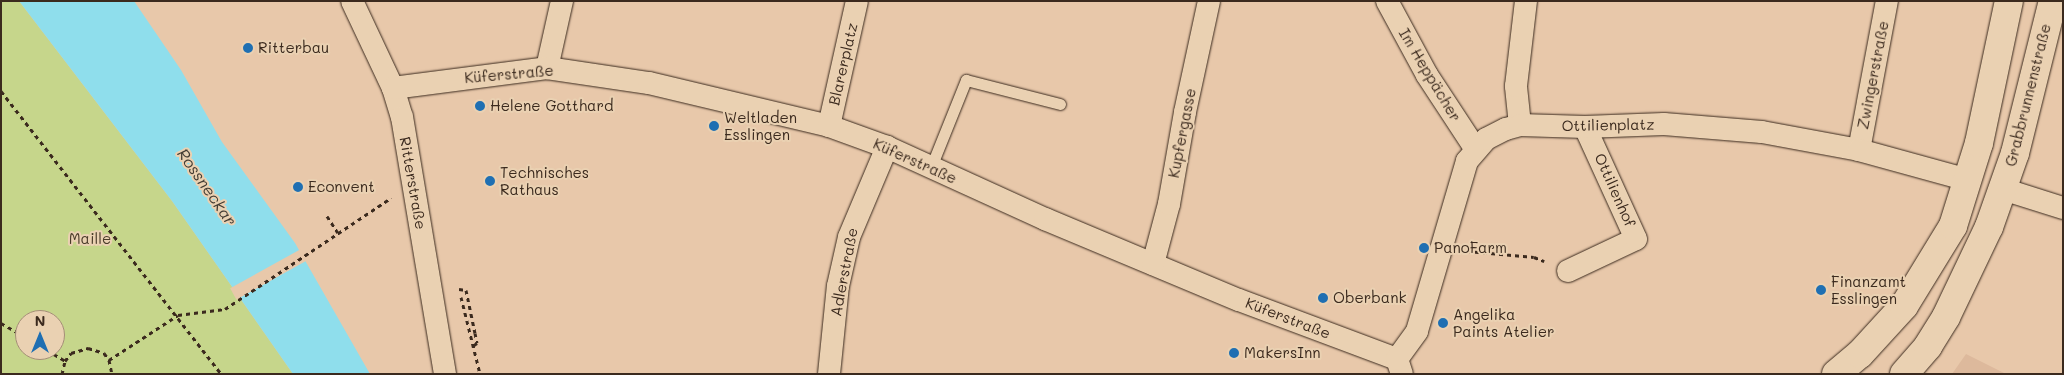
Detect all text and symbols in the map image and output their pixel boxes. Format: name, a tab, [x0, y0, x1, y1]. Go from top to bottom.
street label: Zwingerstraße	[1854, 19, 1892, 131]
street label: Blarerplatz	[825, 21, 861, 107]
street label: Grabbrunnenstraße	[2002, 22, 2054, 168]
street label: Im Heppächer	[1395, 25, 1465, 125]
place label: Ritterbau	[258, 39, 329, 57]
marker: Ritterbau	[242, 42, 254, 54]
street label: Küferstraße	[464, 61, 554, 87]
street label: Kupfergasse	[1164, 87, 1200, 179]
place label: Helene Gotthard	[490, 97, 613, 115]
marker: Helene Gotthard	[474, 100, 486, 112]
place label: Weltladen Esslingen	[724, 108, 797, 143]
street label: Ottilienplatz	[1561, 115, 1655, 135]
marker: Weltladen Esslingen	[708, 120, 720, 132]
street label: Ritterstraße	[396, 135, 430, 231]
street label: Küferstraße	[870, 135, 960, 187]
water label: Rossneckar	[173, 145, 241, 229]
street label: Ottilienhof	[1591, 150, 1639, 230]
place label: Technisches Rathaus	[500, 163, 589, 198]
marker: Technisches Rathaus	[484, 175, 496, 187]
place label: Econvent	[308, 178, 375, 196]
marker: Econvent	[292, 181, 304, 193]
street label: Adlerstraße	[827, 226, 861, 318]
park label: Maille	[69, 230, 111, 248]
place label: PanoFarm	[1434, 239, 1507, 257]
marker: PanoFarm	[1418, 242, 1430, 254]
place label: Finanzamt Esslingen	[1831, 272, 1906, 307]
marker: Finanzamt Esslingen	[1815, 284, 1827, 296]
place label: Oberbank	[1333, 289, 1406, 307]
marker: Oberbank	[1317, 292, 1329, 304]
street label: Küferstraße	[1243, 294, 1333, 342]
place label: Angelika Paints Atelier	[1453, 305, 1555, 340]
north arrow	[15, 310, 65, 360]
text: N	[35, 311, 45, 330]
marker: Angelika Paints Atelier	[1437, 317, 1449, 329]
place label: MakersInn	[1244, 344, 1321, 362]
marker: MakersInn	[1228, 347, 1240, 359]

